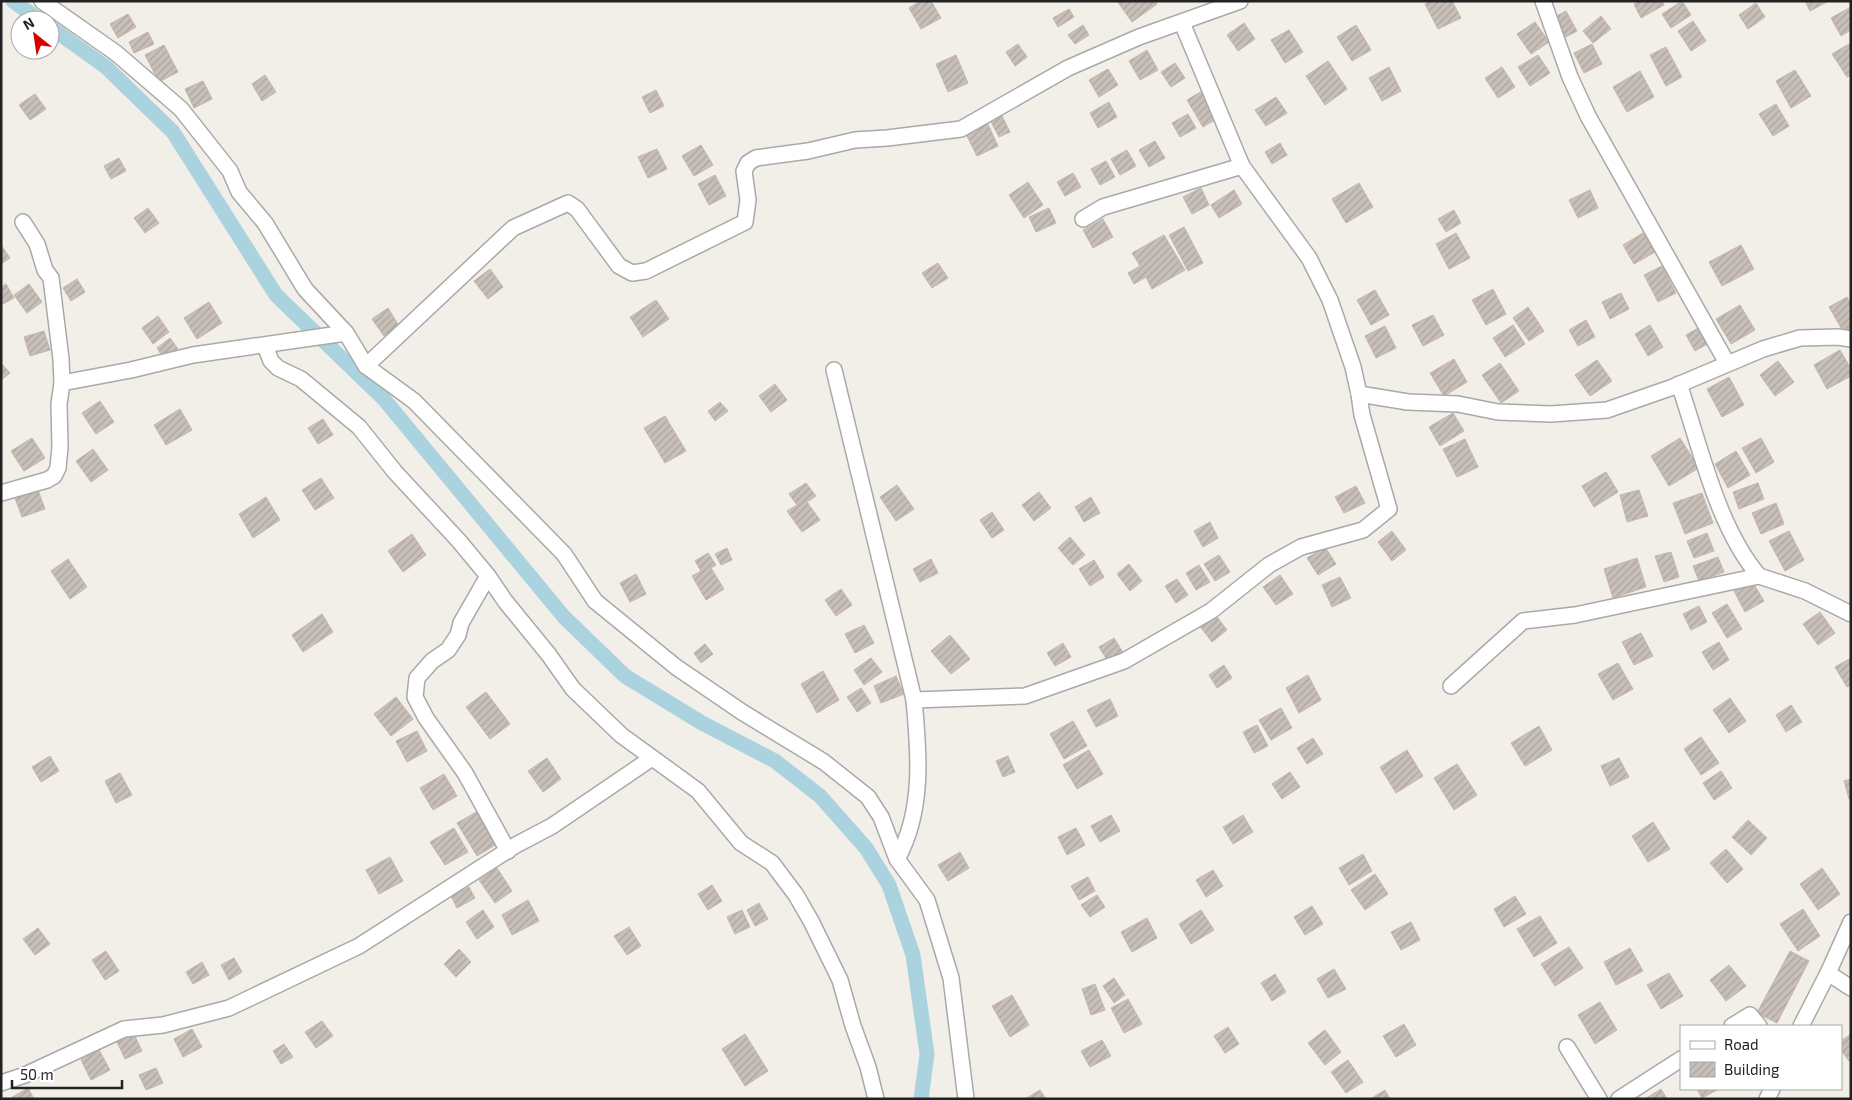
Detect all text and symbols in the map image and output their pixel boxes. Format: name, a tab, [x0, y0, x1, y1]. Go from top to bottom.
north arrow	[10, 10, 60, 60]
text: N	[20, 13, 37, 33]
legend	[1680, 1025, 1842, 1090]
text: Road	[1724, 1035, 1759, 1053]
scale bar	[12, 1058, 122, 1090]
text: Building	[1724, 1060, 1780, 1078]
text: 50 m	[20, 1065, 54, 1083]

